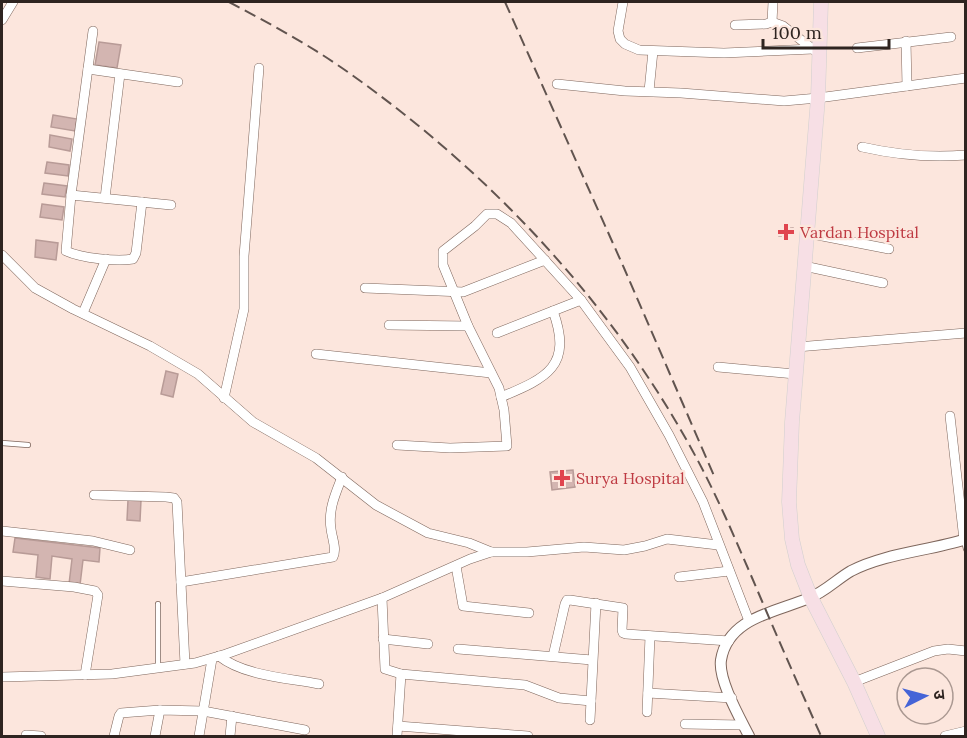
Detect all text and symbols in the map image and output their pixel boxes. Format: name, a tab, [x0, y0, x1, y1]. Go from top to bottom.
scale bar	[763, 12, 889, 50]
text: 100 m	[772, 21, 822, 44]
place label: Vardan Hospital	[799, 222, 919, 242]
marker: Vardan Hospital	[777, 223, 795, 241]
place label: Surya Hospital	[576, 468, 685, 488]
marker: Surya Hospital	[553, 469, 571, 487]
north arrow	[895, 666, 955, 726]
text: उ	[929, 689, 950, 701]

